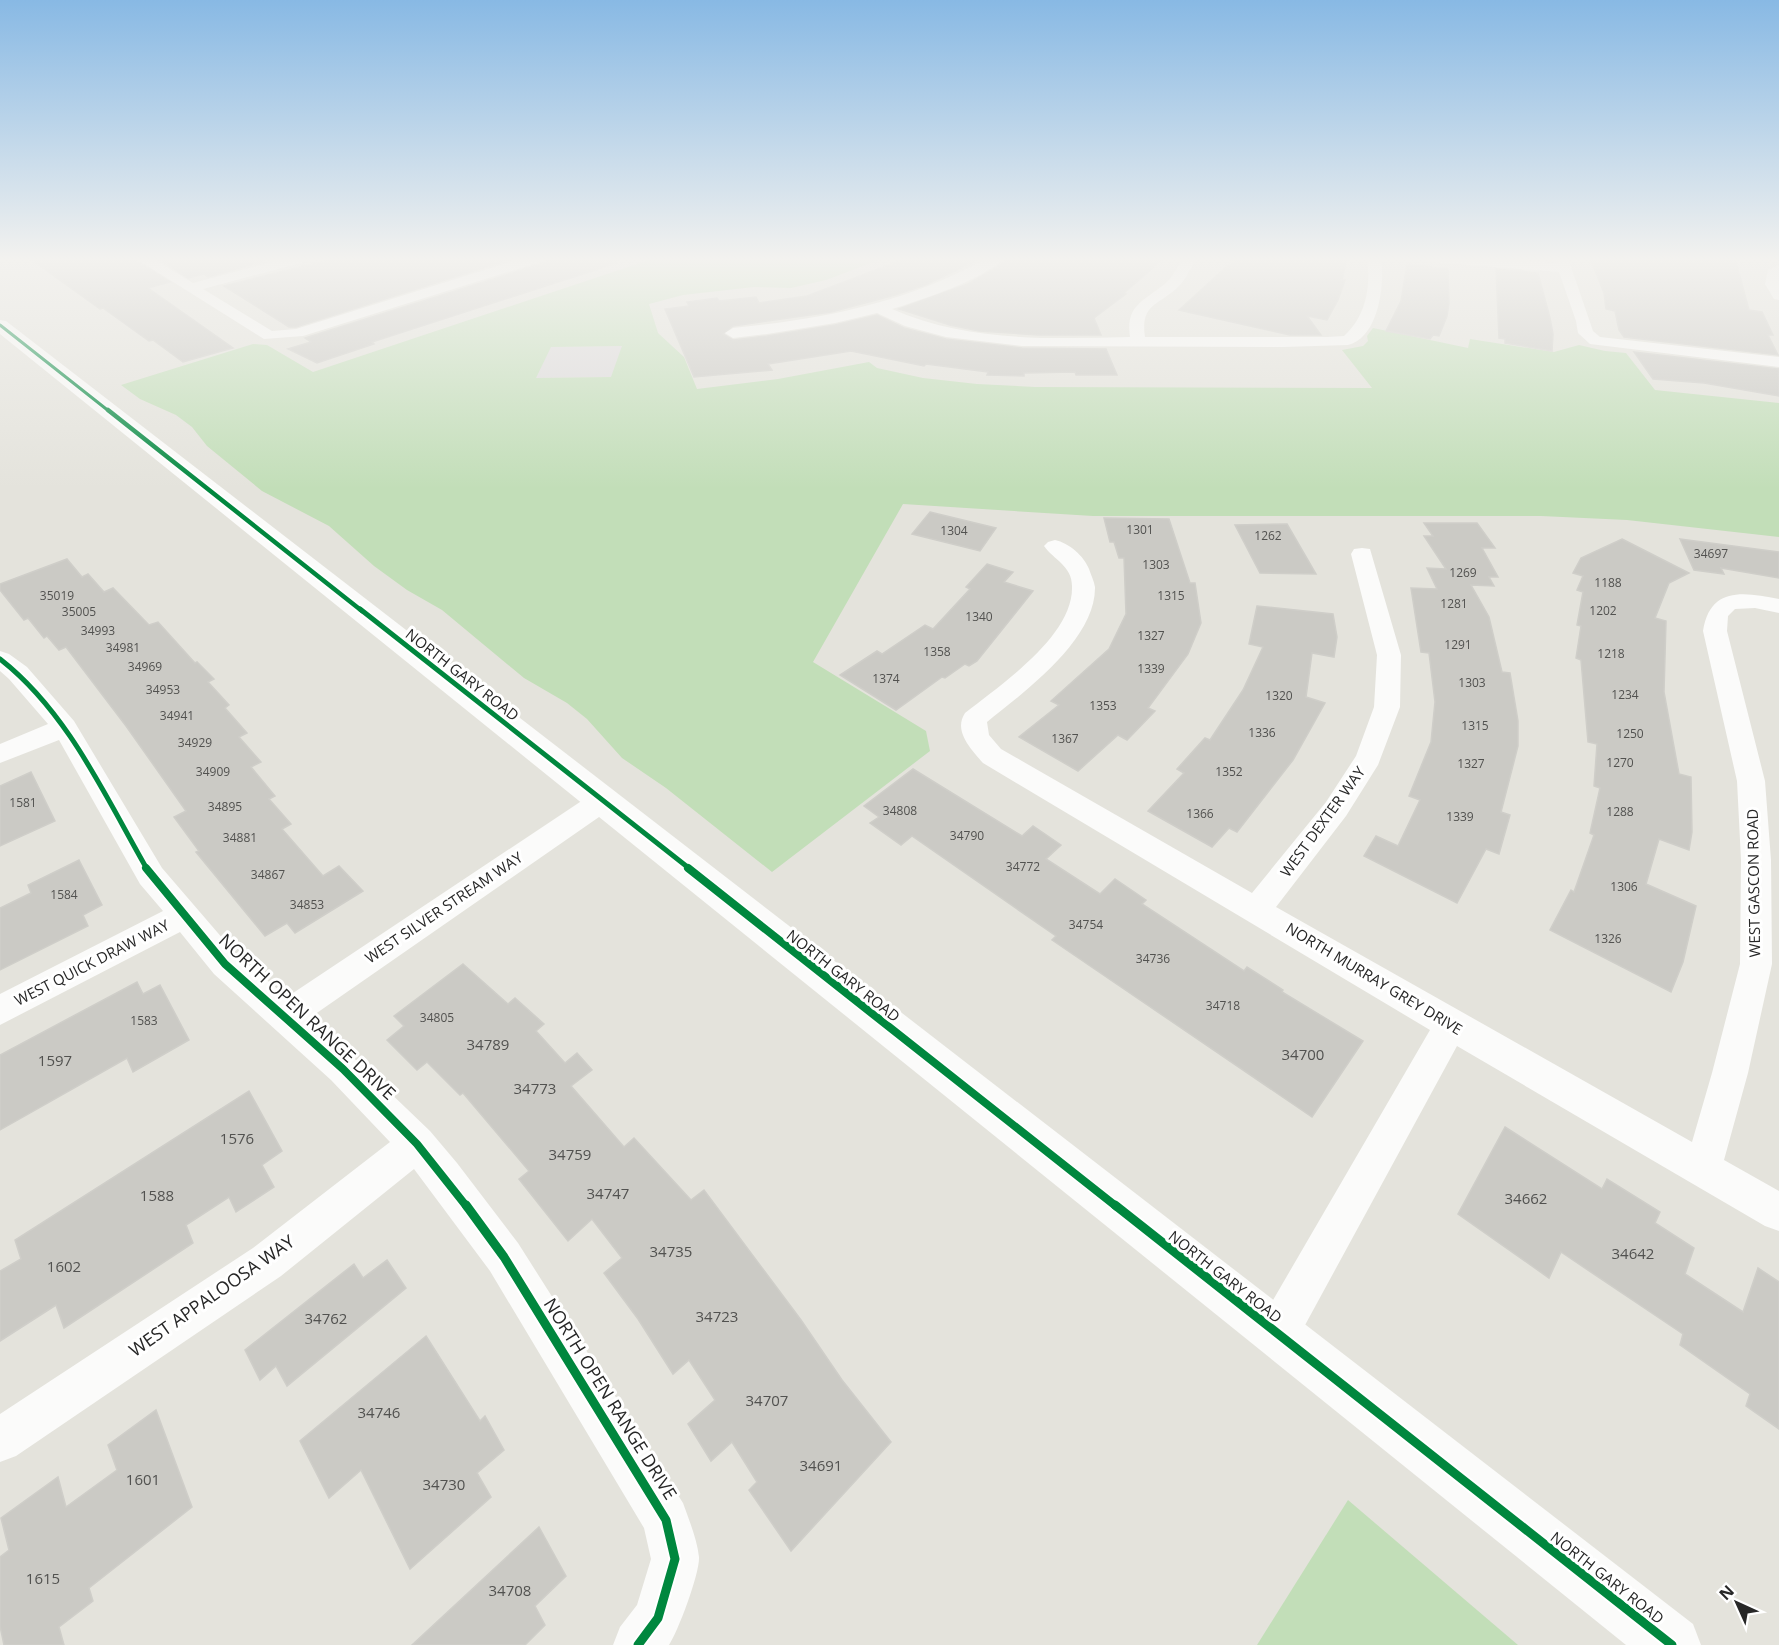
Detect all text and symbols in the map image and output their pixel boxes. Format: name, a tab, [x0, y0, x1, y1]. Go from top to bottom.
house number: 1301	[1126, 521, 1154, 538]
house number: 1304	[940, 522, 968, 539]
house number: 1262	[1254, 527, 1282, 544]
house number: 34697	[1694, 545, 1728, 562]
house number: 1303	[1142, 556, 1170, 573]
house number: 1269	[1449, 564, 1477, 581]
house number: 1188	[1594, 574, 1622, 591]
house number: 35019	[40, 587, 74, 604]
house number: 1315	[1157, 587, 1185, 604]
house number: 1281	[1440, 595, 1468, 612]
house number: 1202	[1589, 602, 1617, 619]
house number: 35005	[62, 603, 96, 620]
house number: 1340	[965, 608, 993, 625]
house number: 34993	[81, 622, 115, 639]
street label: NORTH GARY ROAD	[402, 624, 523, 725]
house number: 1327	[1137, 627, 1165, 644]
house number: 1291	[1444, 636, 1472, 653]
house number: 34981	[106, 639, 140, 656]
house number: 1358	[923, 643, 951, 660]
house number: 1218	[1597, 645, 1625, 662]
house number: 34969	[128, 658, 162, 675]
house number: 1339	[1137, 660, 1165, 677]
house number: 1374	[872, 670, 900, 687]
house number: 1303	[1458, 674, 1486, 691]
house number: 34953	[146, 681, 180, 698]
house number: 1234	[1611, 686, 1639, 703]
house number: 1320	[1265, 687, 1293, 704]
house number: 1353	[1089, 697, 1117, 714]
house number: 34941	[160, 707, 194, 724]
house number: 1315	[1461, 717, 1489, 734]
house number: 1336	[1248, 724, 1276, 741]
house number: 1250	[1616, 725, 1644, 742]
house number: 1367	[1051, 730, 1079, 747]
house number: 34929	[178, 734, 212, 751]
house number: 1270	[1606, 754, 1634, 771]
house number: 1327	[1457, 755, 1485, 772]
street label: WEST DEXTER WAY	[1275, 762, 1369, 881]
house number: 34909	[196, 763, 230, 780]
house number: 1352	[1215, 763, 1243, 780]
house number: 1581	[9, 794, 37, 811]
house number: 34895	[208, 798, 242, 815]
house number: 34808	[883, 802, 917, 819]
house number: 1288	[1606, 803, 1634, 820]
house number: 1366	[1186, 805, 1214, 822]
house number: 1339	[1446, 808, 1474, 825]
street label: WEST GASCON ROAD	[1742, 808, 1764, 958]
house number: 34790	[950, 827, 984, 844]
house number: 34881	[223, 829, 257, 846]
street label: WEST SILVER STREAM WAY	[361, 847, 527, 967]
house number: 34772	[1006, 858, 1040, 875]
house number: 34867	[251, 866, 285, 883]
house number: 1306	[1610, 878, 1638, 895]
house number: 1584	[50, 886, 78, 903]
house number: 34853	[290, 896, 324, 913]
street label: WEST QUICK DRAW WAY	[11, 914, 173, 1010]
house number: 34754	[1069, 916, 1103, 933]
street label: NORTH MURRAY GREY DRIVE	[1283, 917, 1466, 1039]
street label: NORTH GARY ROAD	[783, 925, 904, 1026]
street label: NORTH OPEN RANGE DRIVE	[214, 928, 401, 1105]
house number: 1326	[1594, 930, 1622, 947]
house number: 34736	[1136, 950, 1170, 967]
house number: 34718	[1206, 997, 1240, 1014]
house number: 34805	[420, 1009, 454, 1026]
house number: 1583	[130, 1012, 158, 1029]
house number: 34789	[467, 1034, 509, 1054]
house number: 34700	[1282, 1044, 1324, 1064]
house number: 1597	[38, 1050, 72, 1070]
house number: 34773	[514, 1078, 556, 1098]
house number: 1576	[220, 1128, 254, 1148]
house number: 34759	[549, 1144, 591, 1164]
house number: 34747	[587, 1183, 629, 1203]
house number: 1588	[140, 1185, 174, 1205]
house number: 34662	[1505, 1188, 1547, 1208]
street label: NORTH GARY ROAD	[1165, 1226, 1286, 1327]
street label: WEST APPALOOSA WAY	[124, 1228, 300, 1361]
house number: 34735	[650, 1241, 692, 1261]
house number: 34642	[1612, 1243, 1654, 1263]
house number: 1602	[47, 1256, 81, 1276]
street label: NORTH OPEN RANGE DRIVE	[539, 1293, 683, 1504]
house number: 34723	[696, 1306, 738, 1326]
house number: 34762	[305, 1308, 347, 1328]
house number: 34707	[746, 1390, 788, 1410]
house number: 34746	[358, 1402, 400, 1422]
house number: 34691	[800, 1455, 842, 1475]
house number: 1601	[126, 1469, 160, 1489]
house number: 34730	[423, 1474, 465, 1494]
street label: NORTH GARY ROAD	[1547, 1527, 1668, 1628]
house number: 1615	[26, 1568, 60, 1588]
north arrow	[1707, 1573, 1767, 1633]
house number: 34708	[489, 1580, 531, 1600]
text: N	[1714, 1580, 1739, 1605]

